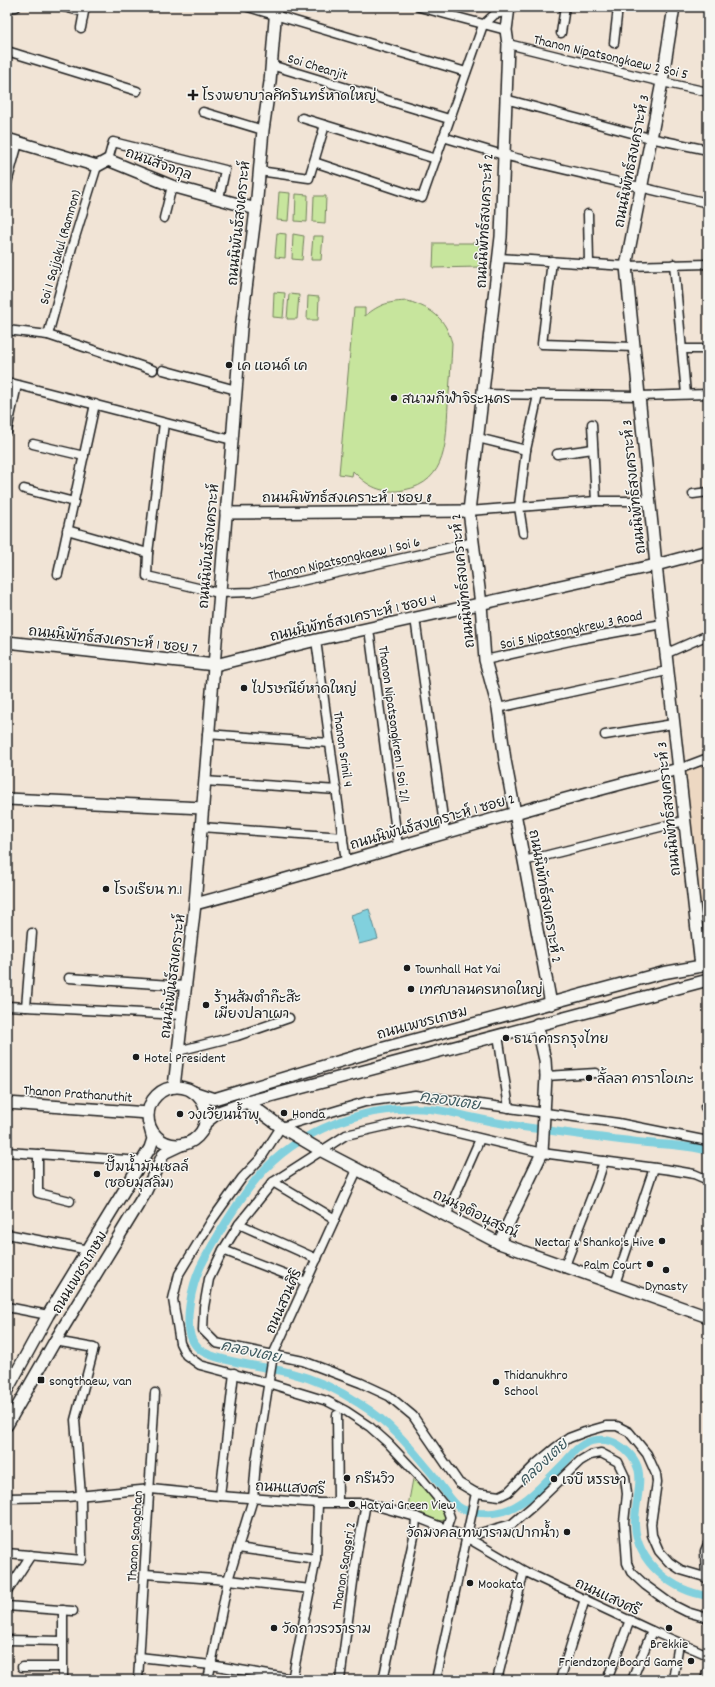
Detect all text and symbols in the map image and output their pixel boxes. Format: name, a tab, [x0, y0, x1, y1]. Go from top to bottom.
street label: Thanon Nipatsongkaew 2 Soi 5	[531, 30, 690, 85]
street label: Soi Cheanjit	[285, 49, 350, 87]
place label: โรงพยาบาลศิครินทร์หาดใหญ่	[202, 86, 376, 107]
marker: โรงพยาบาลศิครินทร์หาดใหญ่	[187, 89, 199, 101]
street label: ถนนนิพัทธ์สงเคราะห์ 3	[609, 93, 656, 230]
street label: ถนนสัจจกุล	[122, 144, 194, 186]
street label: ถนนนิพัทธ์สงเคราะห์ 2	[471, 153, 500, 289]
street label: ถนนนิพันธ์สงเคราะห์	[222, 160, 256, 287]
street label: Soi 1 Sajjakul (Ramnon)	[35, 187, 87, 307]
place label: เค แอนด์ เค	[237, 356, 308, 377]
marker: เค แอนด์ เค	[224, 360, 234, 370]
place label: สนามกีฬาจิระนคร	[402, 390, 510, 410]
marker: สนามกีฬาจิระนคร	[389, 393, 399, 403]
street label: ถนนนิพัทธ์สงเคราะห์ 3	[617, 419, 652, 555]
street label: ถนนนิพันธ์สงเคราะห์	[194, 483, 225, 610]
street label: ถนนนิพัทธ์สงเคราะห์ 1 ซอย 8	[262, 488, 432, 509]
street label: ถนนนิพัทธ์สงเคราะห์ 2	[446, 513, 481, 649]
street label: Thanon Nipatsongkaew 1 Soi 6	[267, 533, 423, 587]
street label: ถนนนิพัทธ์สงเคราะห์ 1 ซอย 4	[268, 589, 439, 648]
street label: Soi 5 Nipatsongkrew 3 Road	[498, 606, 644, 656]
street label: ถนนนิพัทธ์สงเคราะห์ 1 ซอย 7	[27, 621, 198, 660]
street label: Thanon Nipatsongkren 1 Soi 2/1	[372, 645, 414, 804]
place label: ไปรษณีย์หาดใหญ่	[251, 679, 357, 700]
marker: ไปรษณีย์หาดใหญ่	[239, 683, 249, 693]
street label: Thanon Srinil 4	[327, 710, 357, 788]
street label: ถนนนิพัทธ์สงเคราะห์ 3	[652, 741, 687, 877]
street label: ถนนนิพันธ์สงเคราะห์ 1 ซอย 2	[348, 789, 517, 856]
street label: ถนนนิพัทธ์สงเคราะห์ 2	[522, 828, 567, 964]
place label: โรงเรียน ท.1	[114, 880, 182, 901]
marker: โรงเรียน ท.1	[101, 884, 111, 894]
street label: ถนนนิพันธ์สงเคราะห์	[155, 913, 192, 1040]
place label: Townhall Hat Yai	[415, 960, 501, 980]
marker: Townhall Hat Yai	[402, 963, 412, 973]
place label: เทศบาลนครหาดใหญ่	[419, 980, 543, 1001]
marker: เทศบาลนครหาดใหญ่	[406, 984, 416, 994]
place label: ร้านส้มตำก๊ะส๊ะ เมี่ยงปลาเผา	[214, 989, 301, 1025]
marker: ร้านส้มตำก๊ะส๊ะ เมี่ยงปลาเผา	[201, 1000, 211, 1010]
street label: ถนนเพชรเกษม	[375, 1002, 470, 1046]
place label: ธนาคารกรุงไทย	[514, 1029, 608, 1050]
marker: ธนาคารกรุงไทย	[501, 1033, 511, 1043]
place label: Hotel President	[144, 1049, 226, 1069]
marker: Hotel President	[131, 1052, 141, 1062]
place label: ลั้ลลา คาราโอเกะ	[597, 1067, 694, 1090]
marker: ลั้ลลา คาราโอเกะ	[584, 1073, 594, 1083]
street label: Thanon Prathanuthit	[23, 1081, 133, 1109]
water label: คลองเตย	[418, 1086, 483, 1118]
place label: วงเวียนน้ำพุ	[188, 1102, 259, 1126]
place label: Honda	[292, 1105, 325, 1125]
marker: Honda	[279, 1108, 289, 1118]
marker: วงเวียนน้ำพุ	[175, 1109, 185, 1119]
place label: ปั๊มน้ำมันเชลล์ (ซอยมุสลิม)	[105, 1154, 189, 1194]
marker: ปั๊มน้ำมันเชลล์ (ซอยมุสลิม)	[92, 1169, 102, 1179]
street label: ถนนจุติอนุสรณ์	[429, 1185, 522, 1244]
street label: ถนนเพชรเกษม	[48, 1228, 113, 1318]
place label: Nectar & Shanko's Hive	[535, 1233, 654, 1253]
marker: Nectar & Shanko's Hive	[657, 1236, 667, 1246]
place label: Palm Court	[583, 1256, 642, 1276]
marker: Palm Court	[645, 1259, 655, 1269]
marker: Dynasty	[661, 1265, 671, 1275]
street label: ถนนสวนศิริ	[262, 1266, 308, 1337]
place label: Dynasty	[645, 1277, 688, 1297]
water label: คลองเตย	[219, 1336, 284, 1370]
place label: Thidanukhro School	[504, 1366, 568, 1402]
place label: songthaew, van	[49, 1372, 132, 1392]
marker: songthaew, van	[36, 1375, 46, 1385]
marker: Thidanukhro School	[491, 1377, 501, 1387]
water label: คลองเตย	[515, 1434, 575, 1492]
place label: กรีนวิว	[355, 1470, 395, 1490]
place label: เจบี หรรษา	[562, 1471, 626, 1491]
marker: กรีนวิว	[342, 1473, 352, 1483]
marker: เจบี หรรษา	[549, 1474, 559, 1484]
street label: ถนนเเสงศรี	[255, 1477, 326, 1501]
street label: Thanon Sangchan	[123, 1490, 149, 1582]
place label: Hatyai Green View	[360, 1496, 456, 1516]
marker: Hatyai Green View	[347, 1499, 357, 1509]
place label: วัดมงคลเทพาราม(ปากน้ำ)	[406, 1520, 559, 1544]
street label: Thanon Sangsri 2	[328, 1521, 362, 1612]
marker: วัดมงคลเทพาราม(ปากน้ำ)	[562, 1527, 572, 1537]
street label: ถนนเเสงศรี	[571, 1574, 644, 1622]
place label: Mookata	[478, 1575, 523, 1595]
marker: Mookata	[465, 1578, 475, 1588]
place label: วัดถาวรวราราม	[282, 1620, 371, 1640]
marker: วัดถาวรวราราม	[269, 1623, 279, 1633]
marker: Brekkie	[664, 1623, 674, 1633]
place label: Brekkie	[650, 1635, 688, 1655]
place label: Friendzone Board Game	[559, 1653, 683, 1673]
marker: Friendzone Board Game	[686, 1656, 696, 1666]

